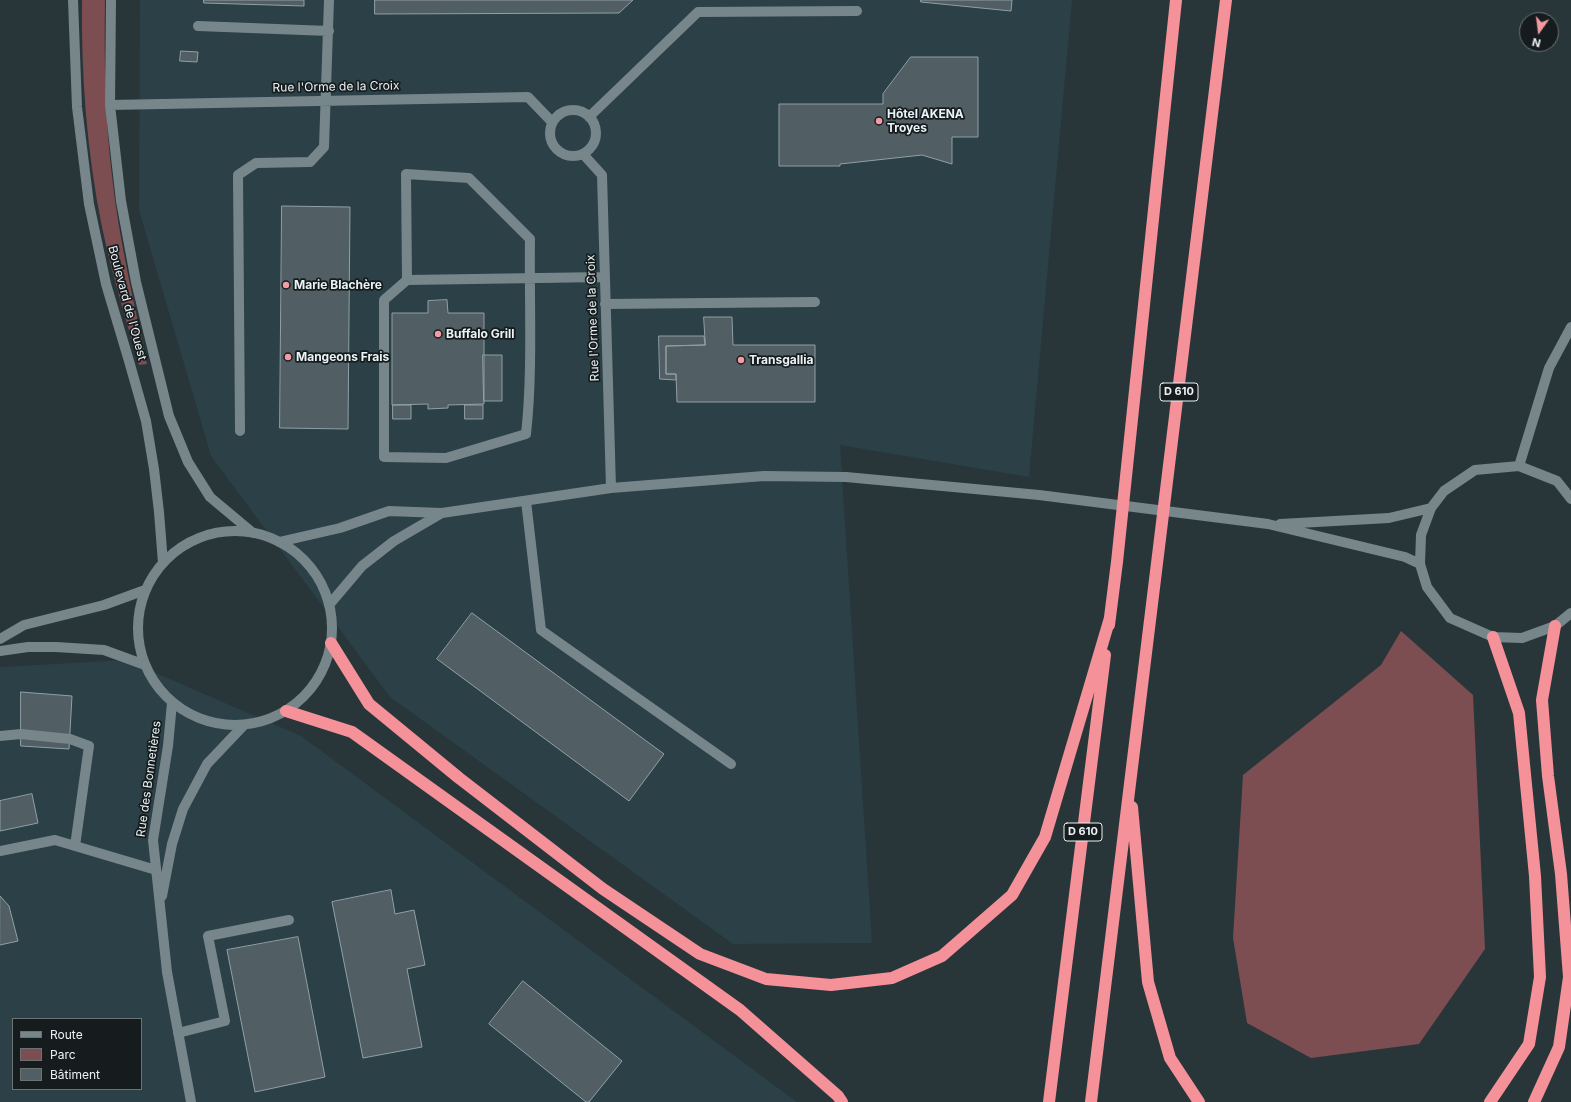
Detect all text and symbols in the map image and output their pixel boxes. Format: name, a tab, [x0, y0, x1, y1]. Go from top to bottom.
north arrow	[1519, 12, 1559, 52]
text: N	[1531, 35, 1542, 50]
street label: Rue l'Orme de la Croix	[272, 79, 400, 95]
place label: Hôtel AKENA Troyes	[887, 107, 964, 135]
marker: Hôtel AKENA Troyes	[874, 116, 884, 126]
street label: Boulevard de l'Ouest	[105, 244, 149, 362]
street label: Rue l'Orme de la Croix	[584, 254, 602, 382]
place label: Marie Blachère	[294, 278, 382, 292]
marker: Marie Blachère	[281, 280, 291, 290]
place label: Buffalo Grill	[446, 327, 514, 341]
marker: Buffalo Grill	[433, 329, 443, 339]
place label: Mangeons Frais	[296, 350, 389, 364]
marker: Mangeons Frais	[283, 352, 293, 362]
place label: Transgallia	[749, 353, 813, 367]
marker: Transgallia	[736, 355, 746, 365]
road number: D 610	[1160, 383, 1198, 401]
street label: Rue des Bonnetières	[134, 720, 164, 838]
road number: D 610	[1064, 823, 1102, 841]
legend	[12, 1018, 142, 1090]
text: Route	[50, 1027, 83, 1042]
text: Parc	[50, 1047, 76, 1062]
text: Bâtiment	[50, 1067, 100, 1082]

